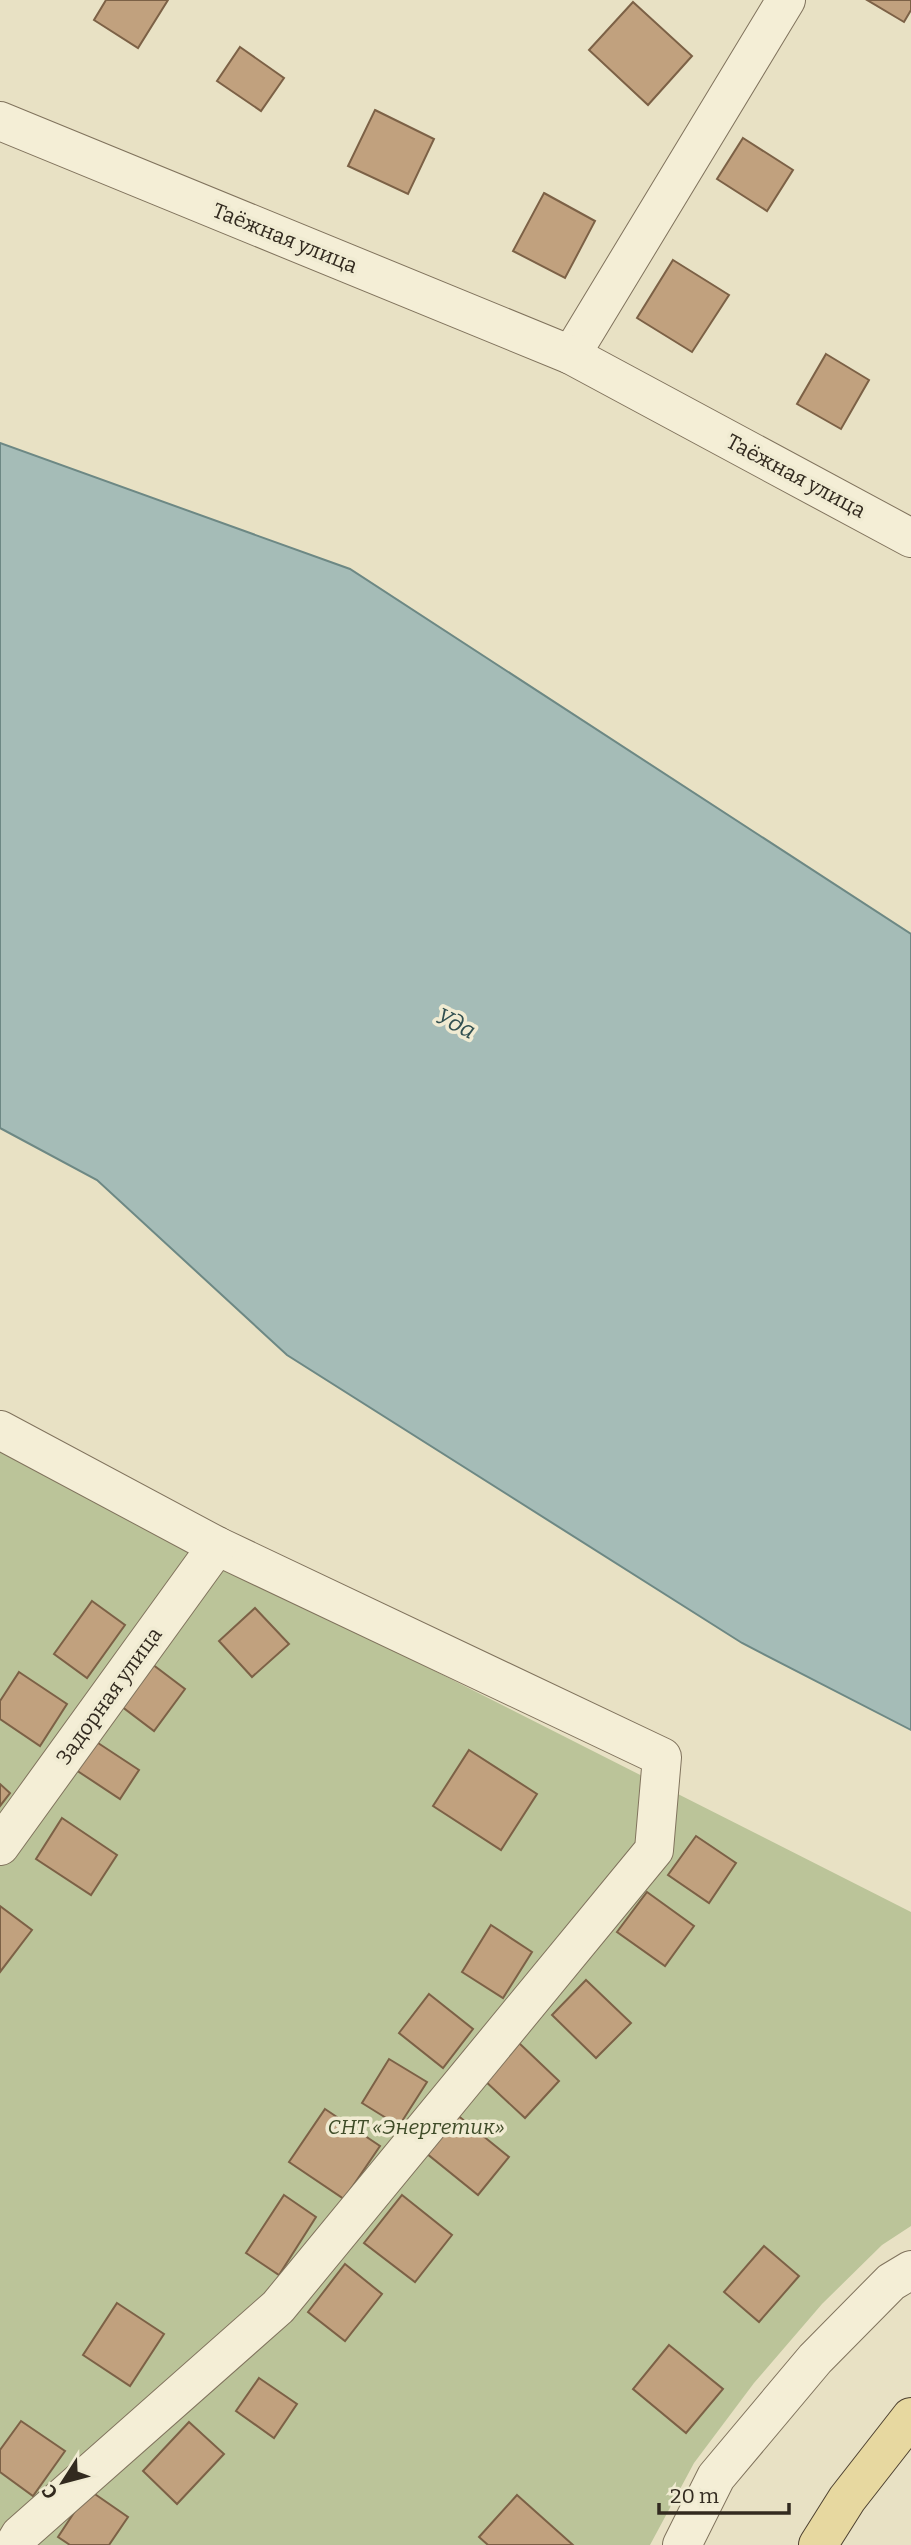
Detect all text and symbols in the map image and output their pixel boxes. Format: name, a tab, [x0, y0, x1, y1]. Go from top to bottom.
street label: Таёжная улица	[209, 197, 362, 279]
street label: Таёжная улица	[722, 428, 871, 524]
water label: Уда	[432, 1001, 480, 1045]
street label: Задорная улица	[50, 1622, 168, 1770]
park label: СНТ «Энергетик»	[327, 2114, 505, 2140]
north arrow	[28, 2447, 98, 2517]
scale bar	[659, 2472, 788, 2516]
text: С	[37, 2480, 62, 2503]
text: 20 m	[670, 2483, 719, 2509]

